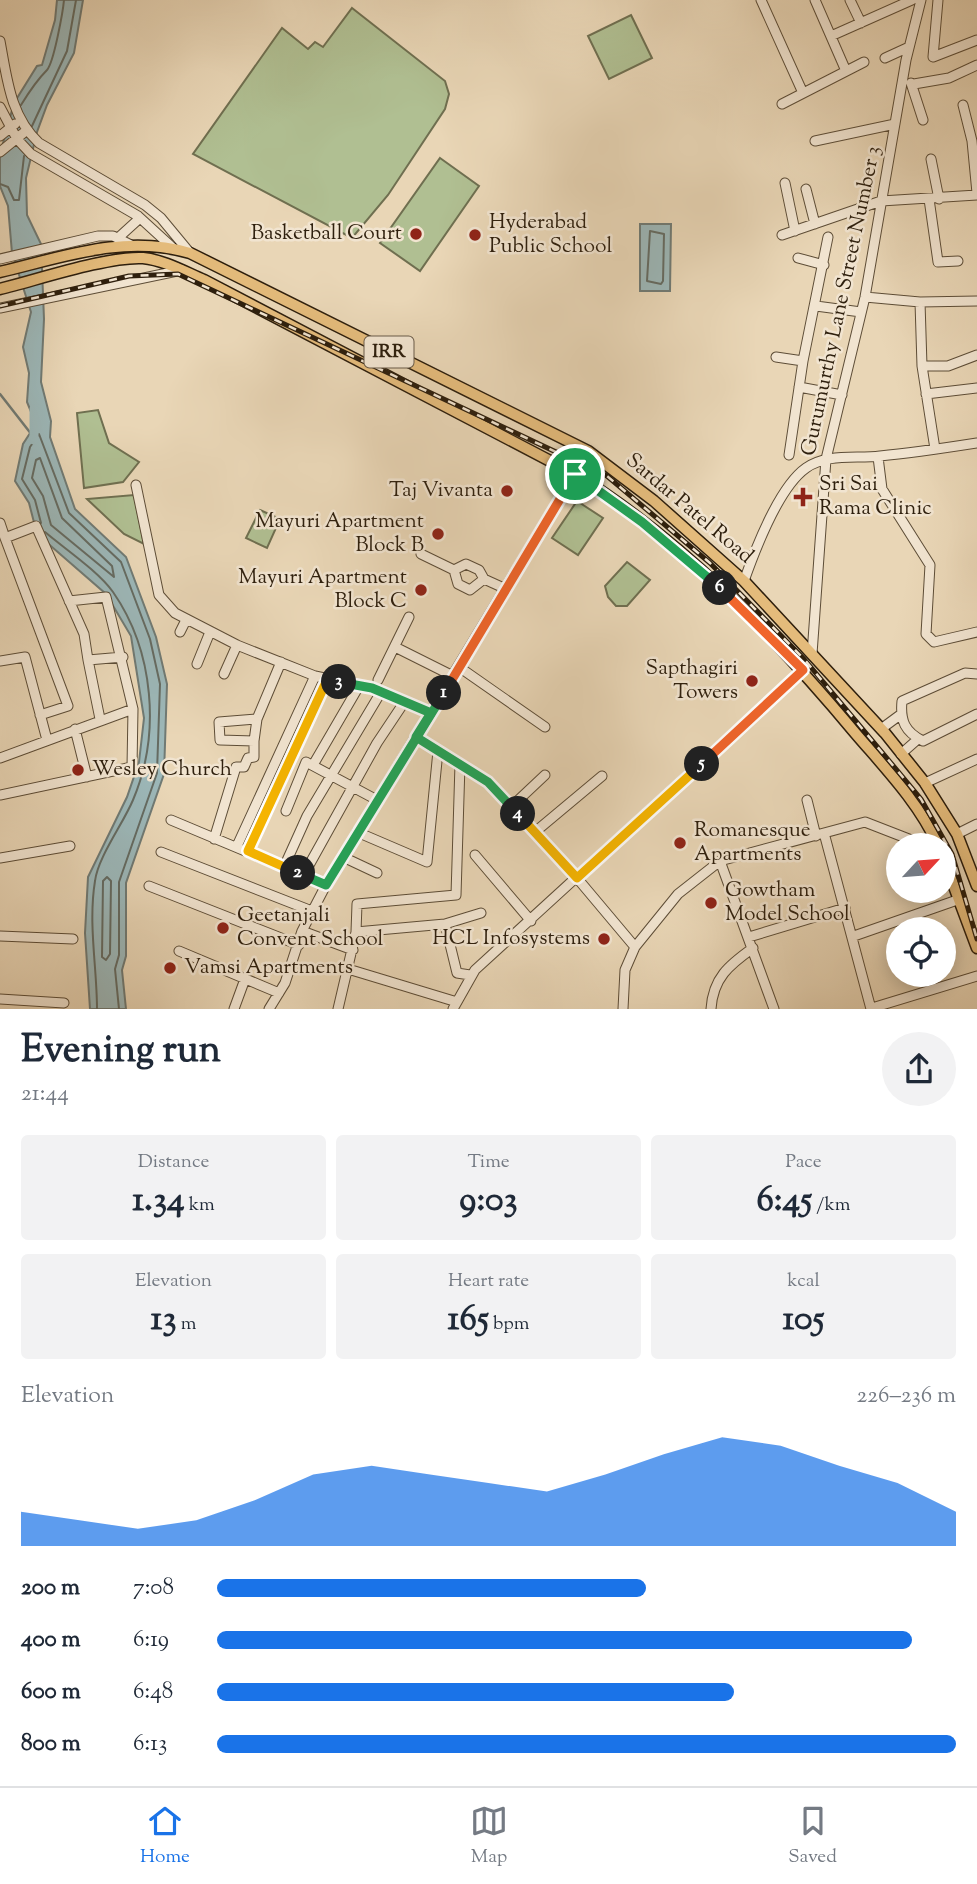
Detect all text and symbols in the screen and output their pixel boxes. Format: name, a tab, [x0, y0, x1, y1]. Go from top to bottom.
street label: Gurumurthy Lane Street Number 3	[794, 143, 890, 459]
place label: Hyderabad Public School	[489, 208, 612, 262]
place label: Basketball Court	[251, 219, 402, 249]
marker: Basketball Court	[408, 226, 424, 242]
marker: Hyderabad Public School	[467, 227, 483, 243]
road number: IRR	[364, 336, 414, 368]
pin	[545, 444, 605, 504]
street label: Sardar Patel Road	[619, 446, 760, 572]
icon: arrive	[556, 455, 594, 493]
place label: Sri Sai Rama Clinic	[819, 470, 932, 524]
place label: Taj Vivanta	[389, 476, 493, 506]
marker: Taj Vivanta	[499, 483, 515, 499]
marker: Sri Sai Rama Clinic	[793, 487, 813, 507]
place label: Mayuri Apartment Block B	[255, 507, 424, 561]
marker: Mayuri Apartment Block B	[430, 526, 446, 542]
place label: Mayuri Apartment Block C	[238, 563, 407, 617]
pin: 6	[702, 570, 738, 606]
text: 6	[715, 574, 724, 601]
marker: Mayuri Apartment Block C	[413, 582, 429, 598]
place label: Sapthagiri Towers	[646, 654, 738, 708]
pin: 3	[322, 664, 356, 700]
text: 3	[335, 668, 342, 695]
marker: Sapthagiri Towers	[744, 673, 760, 689]
pin: 1	[426, 676, 462, 710]
text: 1	[440, 679, 447, 706]
pin: 5	[684, 746, 720, 782]
text: 5	[698, 750, 705, 777]
place label: Wesley Church	[92, 755, 232, 785]
marker: Wesley Church	[70, 762, 86, 778]
pin: 4	[500, 796, 536, 832]
text: 4	[513, 800, 522, 827]
place label: Romanesque Apartments	[694, 816, 811, 870]
north arrow	[886, 833, 956, 903]
map controls	[886, 833, 956, 987]
marker: Romanesque Apartments	[672, 835, 688, 851]
pin: 2	[280, 856, 316, 890]
text: 2	[293, 859, 302, 886]
place label: Gowtham Model School	[725, 876, 850, 930]
marker: Gowtham Model School	[703, 895, 719, 911]
place label: Geetanjali Convent School	[237, 901, 384, 955]
button: locate	[886, 917, 956, 987]
marker: Geetanjali Convent School	[215, 920, 231, 936]
place label: HCL Infosystems	[432, 924, 590, 954]
marker: HCL Infosystems	[596, 931, 612, 947]
place label: Vamsi Apartments	[184, 953, 353, 983]
marker: Vamsi Apartments	[162, 960, 178, 976]
text: Evening run	[21, 1025, 221, 1079]
button: share	[882, 1032, 956, 1106]
text: 21:44	[21, 1078, 69, 1111]
text: Distance	[138, 1149, 209, 1176]
text: Time	[467, 1149, 510, 1176]
text: Pace	[785, 1149, 822, 1176]
text: 1.34	[132, 1176, 185, 1227]
text: 9:03	[459, 1176, 518, 1227]
text: 6:45	[756, 1176, 812, 1227]
text: km	[185, 1192, 215, 1219]
text: /km	[812, 1192, 851, 1219]
text: Elevation	[135, 1268, 212, 1295]
text: Heart rate	[448, 1268, 529, 1295]
text: kcal	[787, 1268, 820, 1295]
text: 13	[151, 1295, 177, 1346]
text: 165	[448, 1295, 489, 1346]
text: 105	[782, 1295, 825, 1346]
text: m	[177, 1311, 196, 1338]
text: bpm	[489, 1311, 529, 1338]
text: Elevation	[21, 1380, 114, 1413]
text: 226–236 m	[857, 1380, 956, 1413]
text: 200 m	[21, 1572, 80, 1605]
text: 7:08	[133, 1572, 174, 1605]
text: 400 m	[21, 1624, 81, 1657]
text: 6:19	[133, 1624, 169, 1657]
text: 600 m	[21, 1676, 81, 1709]
text: 6:48	[133, 1676, 173, 1709]
text: 800 m	[21, 1728, 81, 1761]
text: 6:13	[133, 1728, 167, 1761]
tab: Home	[140, 1802, 190, 1871]
tab: Map	[470, 1802, 508, 1871]
tab: Saved	[788, 1802, 837, 1871]

